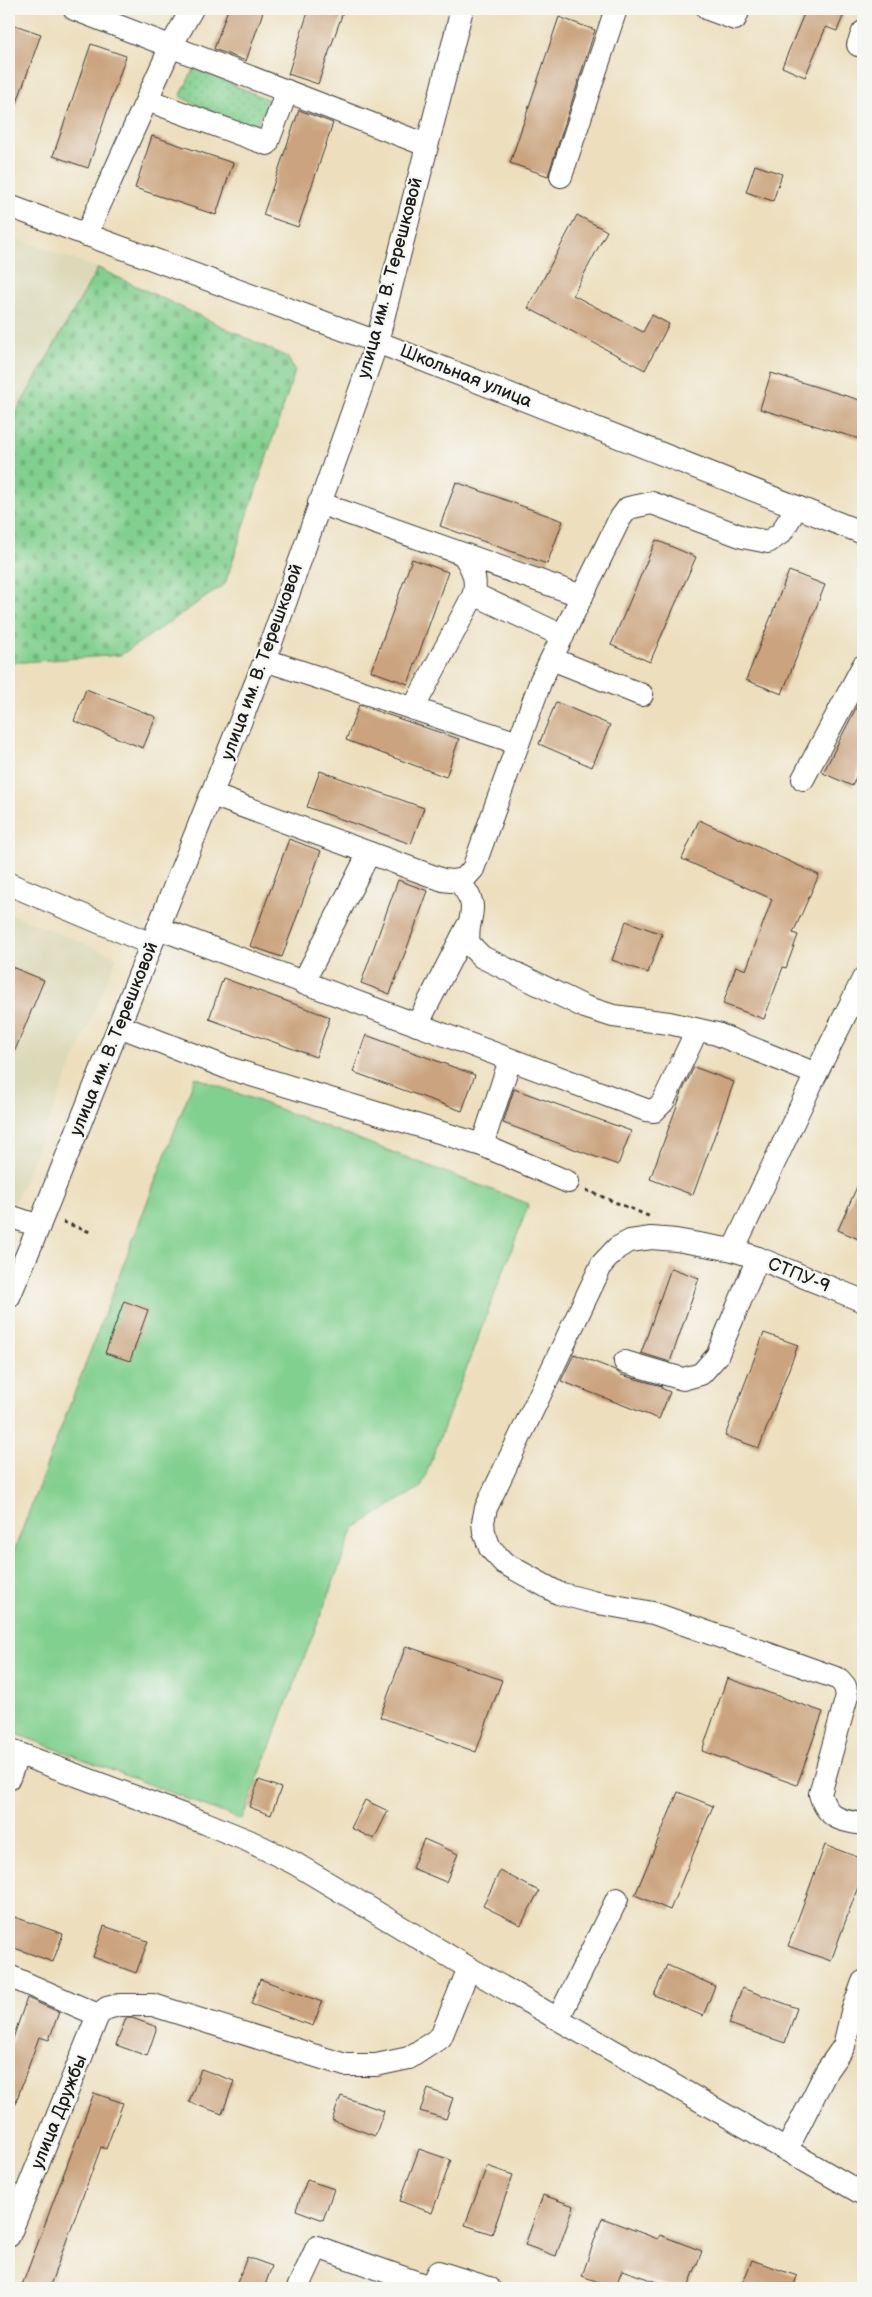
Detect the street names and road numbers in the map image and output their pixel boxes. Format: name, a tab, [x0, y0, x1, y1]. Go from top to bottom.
street label: улица им. В. Терешковой	[353, 175, 427, 381]
street label: Школьная улица	[397, 340, 535, 412]
street label: улица им. В. Терешковой	[217, 561, 307, 763]
street label: улица им. В. Терешковой	[65, 939, 163, 1139]
street label: СТПУ-9	[765, 1253, 833, 1297]
street label: улица Дружбы	[27, 2052, 91, 2172]

